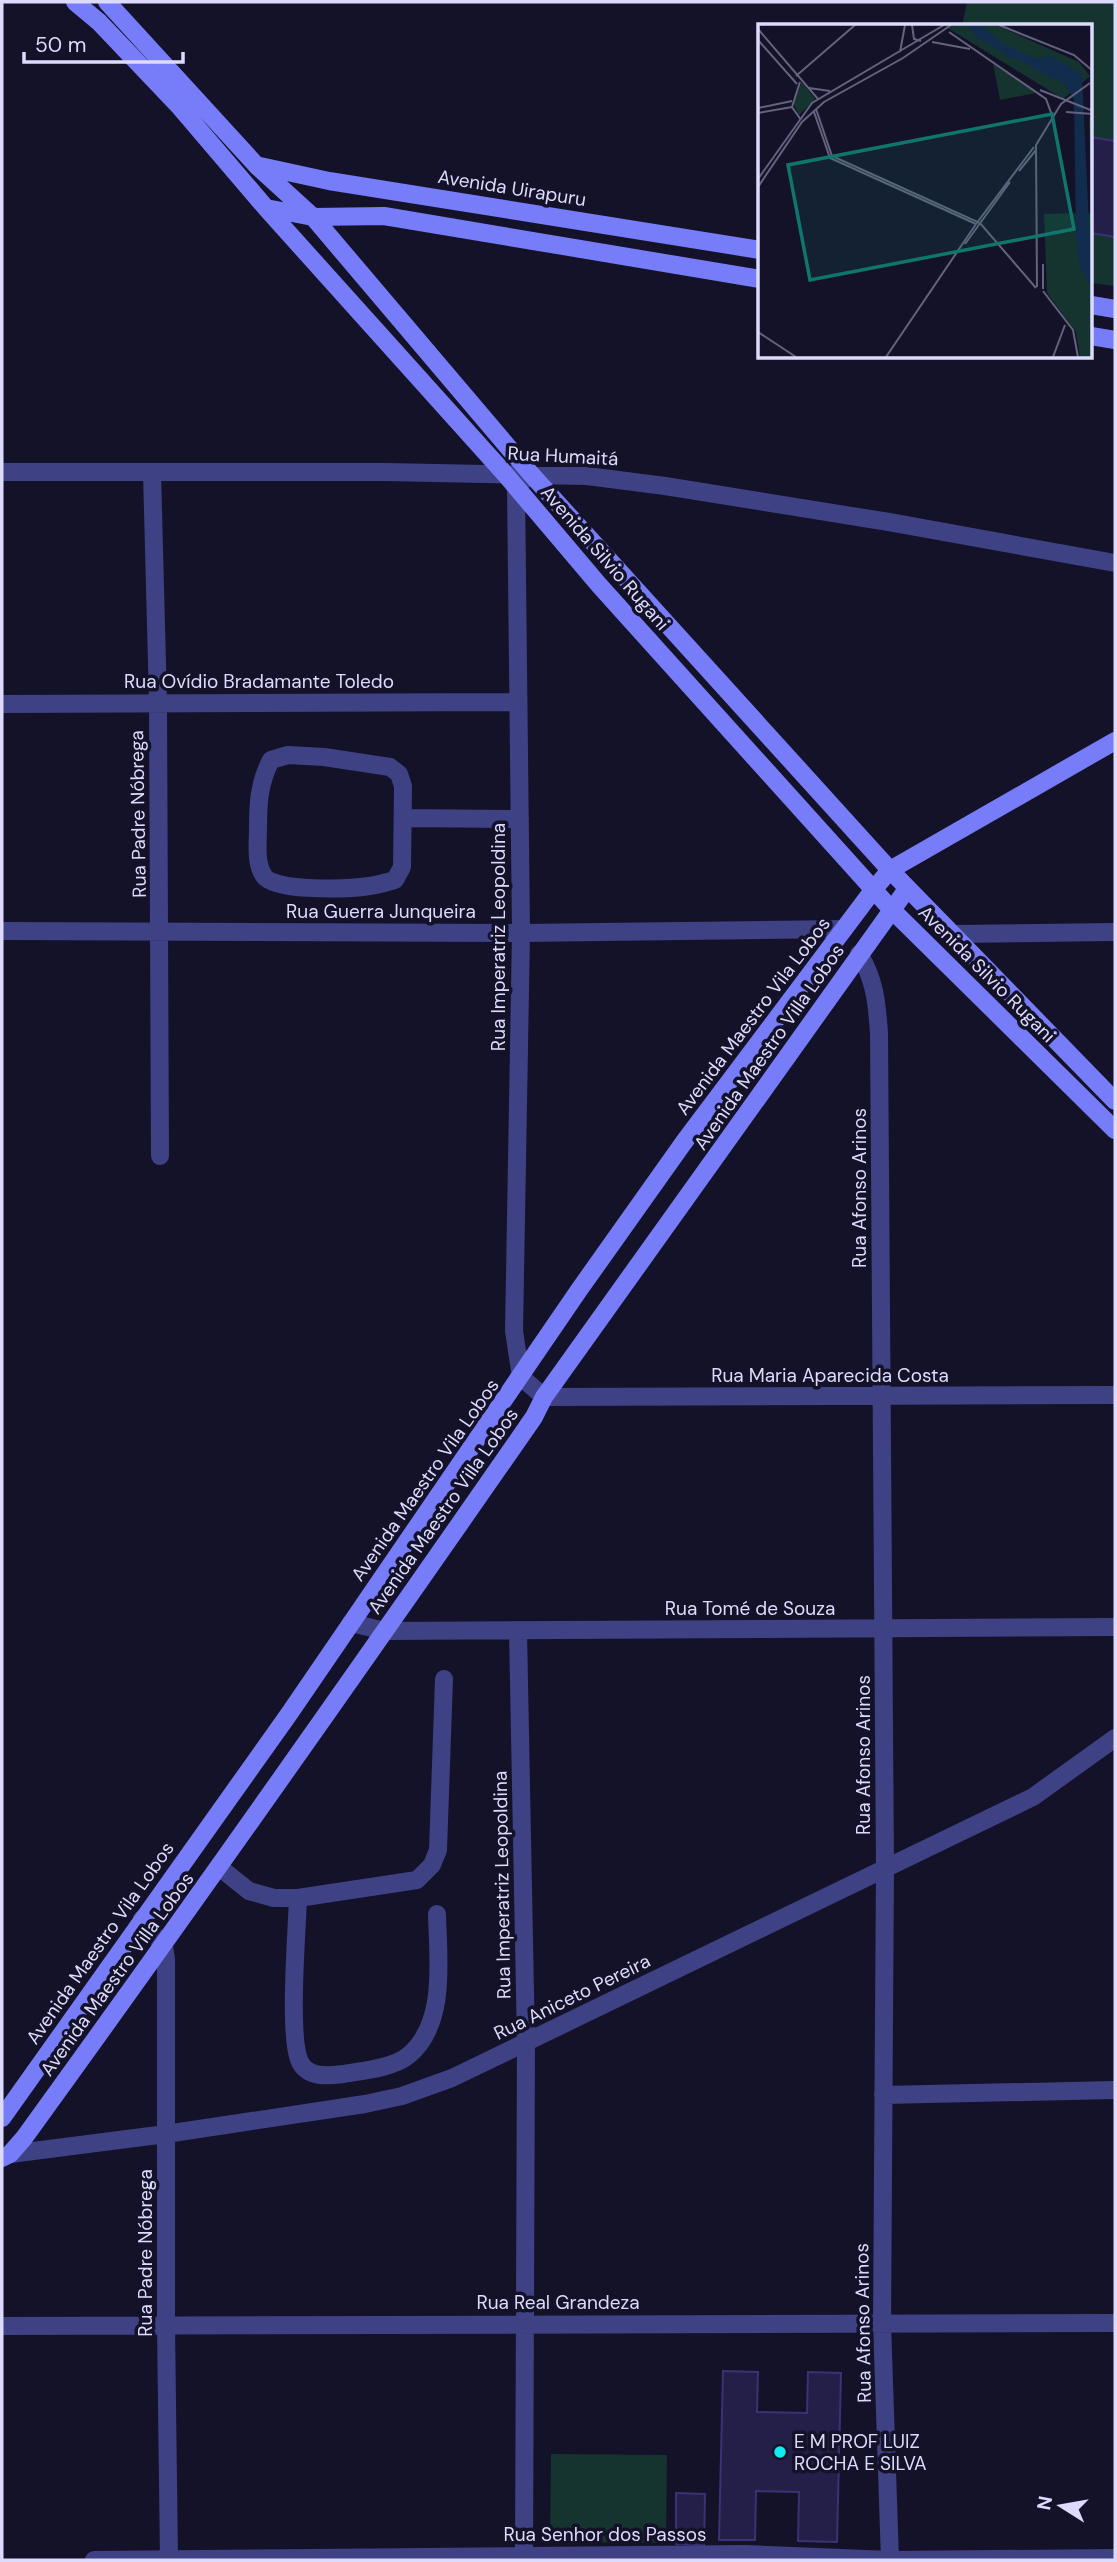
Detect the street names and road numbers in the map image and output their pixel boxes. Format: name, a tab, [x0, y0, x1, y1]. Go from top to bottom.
street label: Avenida Uirapuru	[436, 164, 588, 212]
street label: Rua Humaitá	[507, 441, 619, 471]
street label: Avenida Silvio Rugani	[535, 480, 675, 636]
street label: Rua Ovídio Bradamante Toledo	[124, 669, 394, 694]
street label: Rua Padre Nóbrega	[124, 730, 152, 898]
street label: Rua Imperatriz Leopoldina	[486, 823, 511, 1051]
street label: Rua Guerra Junqueira	[286, 899, 476, 924]
street label: Avenida Silvio Rugani	[913, 900, 1061, 1048]
street label: Avenida Maestro Vila Lobos	[670, 912, 836, 1120]
street label: Avenida Maestro Villa Lobos	[688, 939, 850, 1155]
street label: Rua Afonso Arinos	[847, 1108, 872, 1268]
street label: Rua Maria Aparecida Costa	[711, 1363, 949, 1388]
street label: Avenida Maestro Vila Lobos	[345, 1374, 505, 1586]
street label: Avenida Maestro Villa Lobos	[362, 1403, 524, 1619]
street label: Rua Tomé de Souza	[665, 1596, 835, 1621]
street label: Rua Afonso Arinos	[851, 1675, 876, 1835]
street label: Rua Imperatriz Leopoldina	[488, 1771, 516, 1999]
street label: Avenida Maestro Vila Lobos	[20, 1837, 180, 2049]
street label: Avenida Maestro Villa Lobos	[35, 1867, 199, 2081]
street label: Rua Aniceto Pereira	[490, 1948, 654, 2046]
street label: Rua Padre Nóbrega	[133, 2169, 158, 2337]
street label: Rua Afonso Arinos	[849, 2243, 877, 2403]
street label: Rua Real Grandeza	[476, 2290, 640, 2315]
street label: Rua Senhor dos Passos	[503, 2522, 707, 2547]

